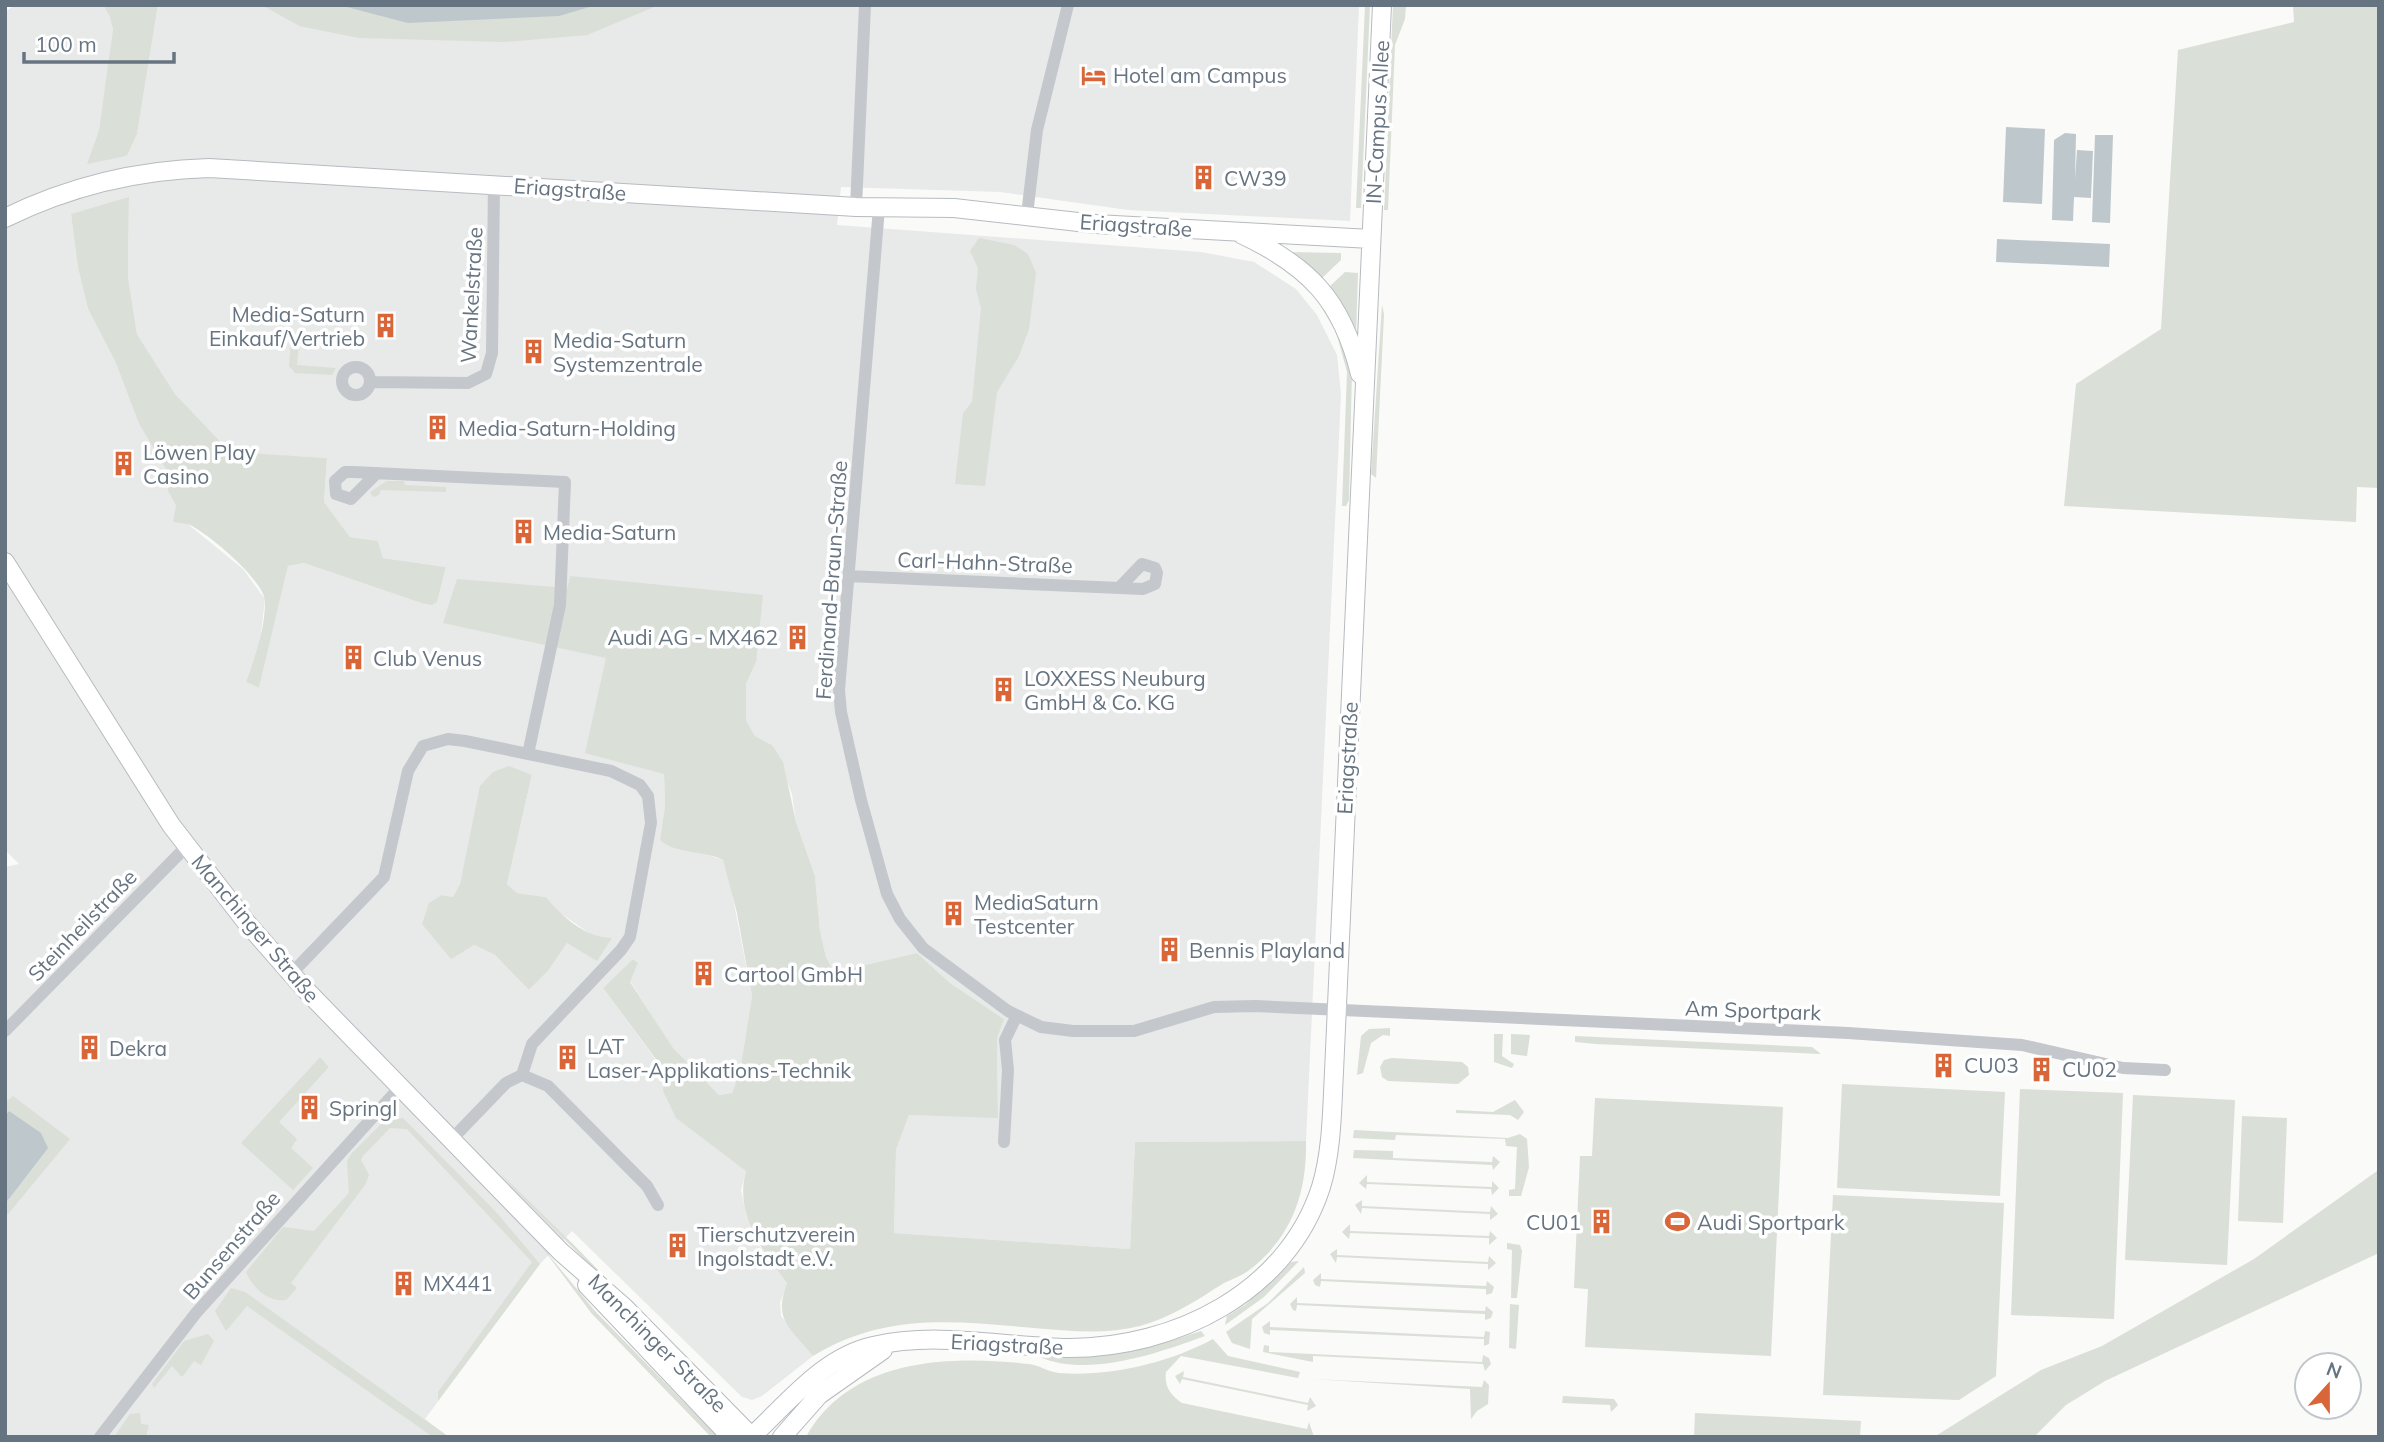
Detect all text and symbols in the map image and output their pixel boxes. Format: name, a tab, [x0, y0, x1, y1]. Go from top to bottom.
scale bar	[24, 21, 175, 65]
text: 100 m	[35, 31, 97, 57]
street label: IN-Campus Allee	[1360, 39, 1394, 205]
hotel icon: Hotel am Campus	[1079, 61, 1107, 89]
place label: Hotel am Campus	[1113, 62, 1287, 88]
building icon: CW39	[1190, 164, 1218, 192]
place label: CW39	[1224, 165, 1287, 191]
street label: Eriagstraße	[513, 172, 627, 206]
street label: Eriagstraße	[1079, 208, 1193, 242]
street label: Wankelstraße	[454, 226, 488, 364]
place label: Media-Saturn Einkauf/Vertrieb	[209, 301, 365, 351]
building icon: Media-Saturn Einkauf/Vertrieb	[371, 312, 399, 340]
place label: Media-Saturn Systemzentrale	[553, 327, 703, 377]
building icon: Media-Saturn Systemzentrale	[519, 338, 547, 366]
building icon: Media-Saturn-Holding	[424, 414, 452, 442]
place label: Media-Saturn-Holding	[458, 415, 676, 441]
place label: Löwen Play Casino	[143, 439, 256, 489]
building icon: Löwen Play Casino	[109, 450, 137, 478]
street label: Ferdinand-Braun-Straße	[810, 460, 852, 700]
building icon: Media-Saturn	[509, 518, 537, 546]
place label: Media-Saturn	[543, 519, 676, 545]
street label: Carl-Hahn-Straße	[897, 546, 1073, 578]
building icon: Audi AG - MX462	[784, 623, 812, 651]
place label: Audi AG - MX462	[607, 624, 778, 650]
building icon: Club Venus	[339, 644, 367, 672]
place label: Club Venus	[373, 645, 482, 671]
place label: LOXXESS Neuburg GmbH & Co. KG	[1024, 665, 1206, 715]
building icon: LOXXESS Neuburg GmbH & Co. KG	[990, 676, 1018, 704]
street label: Eriagstraße	[1331, 701, 1363, 815]
street label: Manchinger Straße	[186, 849, 326, 1007]
street label: Steinheilstraße	[22, 864, 142, 986]
place label: MediaSaturn Testcenter	[974, 889, 1099, 939]
building icon: MediaSaturn Testcenter	[940, 900, 968, 928]
building icon: Bennis Playland	[1155, 936, 1183, 964]
place label: Bennis Playland	[1189, 937, 1345, 963]
building icon: Cartool GmbH	[690, 960, 718, 988]
place label: Cartool GmbH	[724, 961, 863, 987]
street label: Am Sportpark	[1684, 995, 1822, 1025]
place label: LAT Laser-Applikations-Technik	[587, 1033, 851, 1083]
building icon: Dekra	[75, 1034, 103, 1062]
place label: Dekra	[109, 1035, 167, 1061]
building icon: LAT Laser-Applikations-Technik	[553, 1044, 581, 1072]
building icon: CU03	[1930, 1051, 1958, 1079]
place label: CU03	[1964, 1052, 2019, 1078]
building icon: CU02	[2028, 1055, 2056, 1083]
place label: CU02	[2062, 1056, 2117, 1082]
building icon: Springl	[295, 1094, 323, 1122]
place label: Springl	[329, 1095, 397, 1121]
street label: Bunsenstraße	[177, 1185, 285, 1305]
building icon: CU01	[1587, 1208, 1615, 1236]
sports icon: Audi Sportpark	[1663, 1208, 1691, 1236]
place label: CU01	[1526, 1209, 1581, 1235]
place label: Audi Sportpark	[1697, 1209, 1845, 1235]
place label: Tierschutzverein Ingolstadt e.V.	[697, 1221, 856, 1271]
building icon: Tierschutzverein Ingolstadt e.V.	[663, 1232, 691, 1260]
street label: Manchinger Straße	[583, 1268, 733, 1418]
building icon: MX441	[389, 1269, 417, 1297]
place label: MX441	[423, 1270, 493, 1296]
street label: Eriagstraße	[950, 1328, 1064, 1360]
north arrow	[2293, 1351, 2363, 1421]
text: N	[2323, 1356, 2345, 1384]

